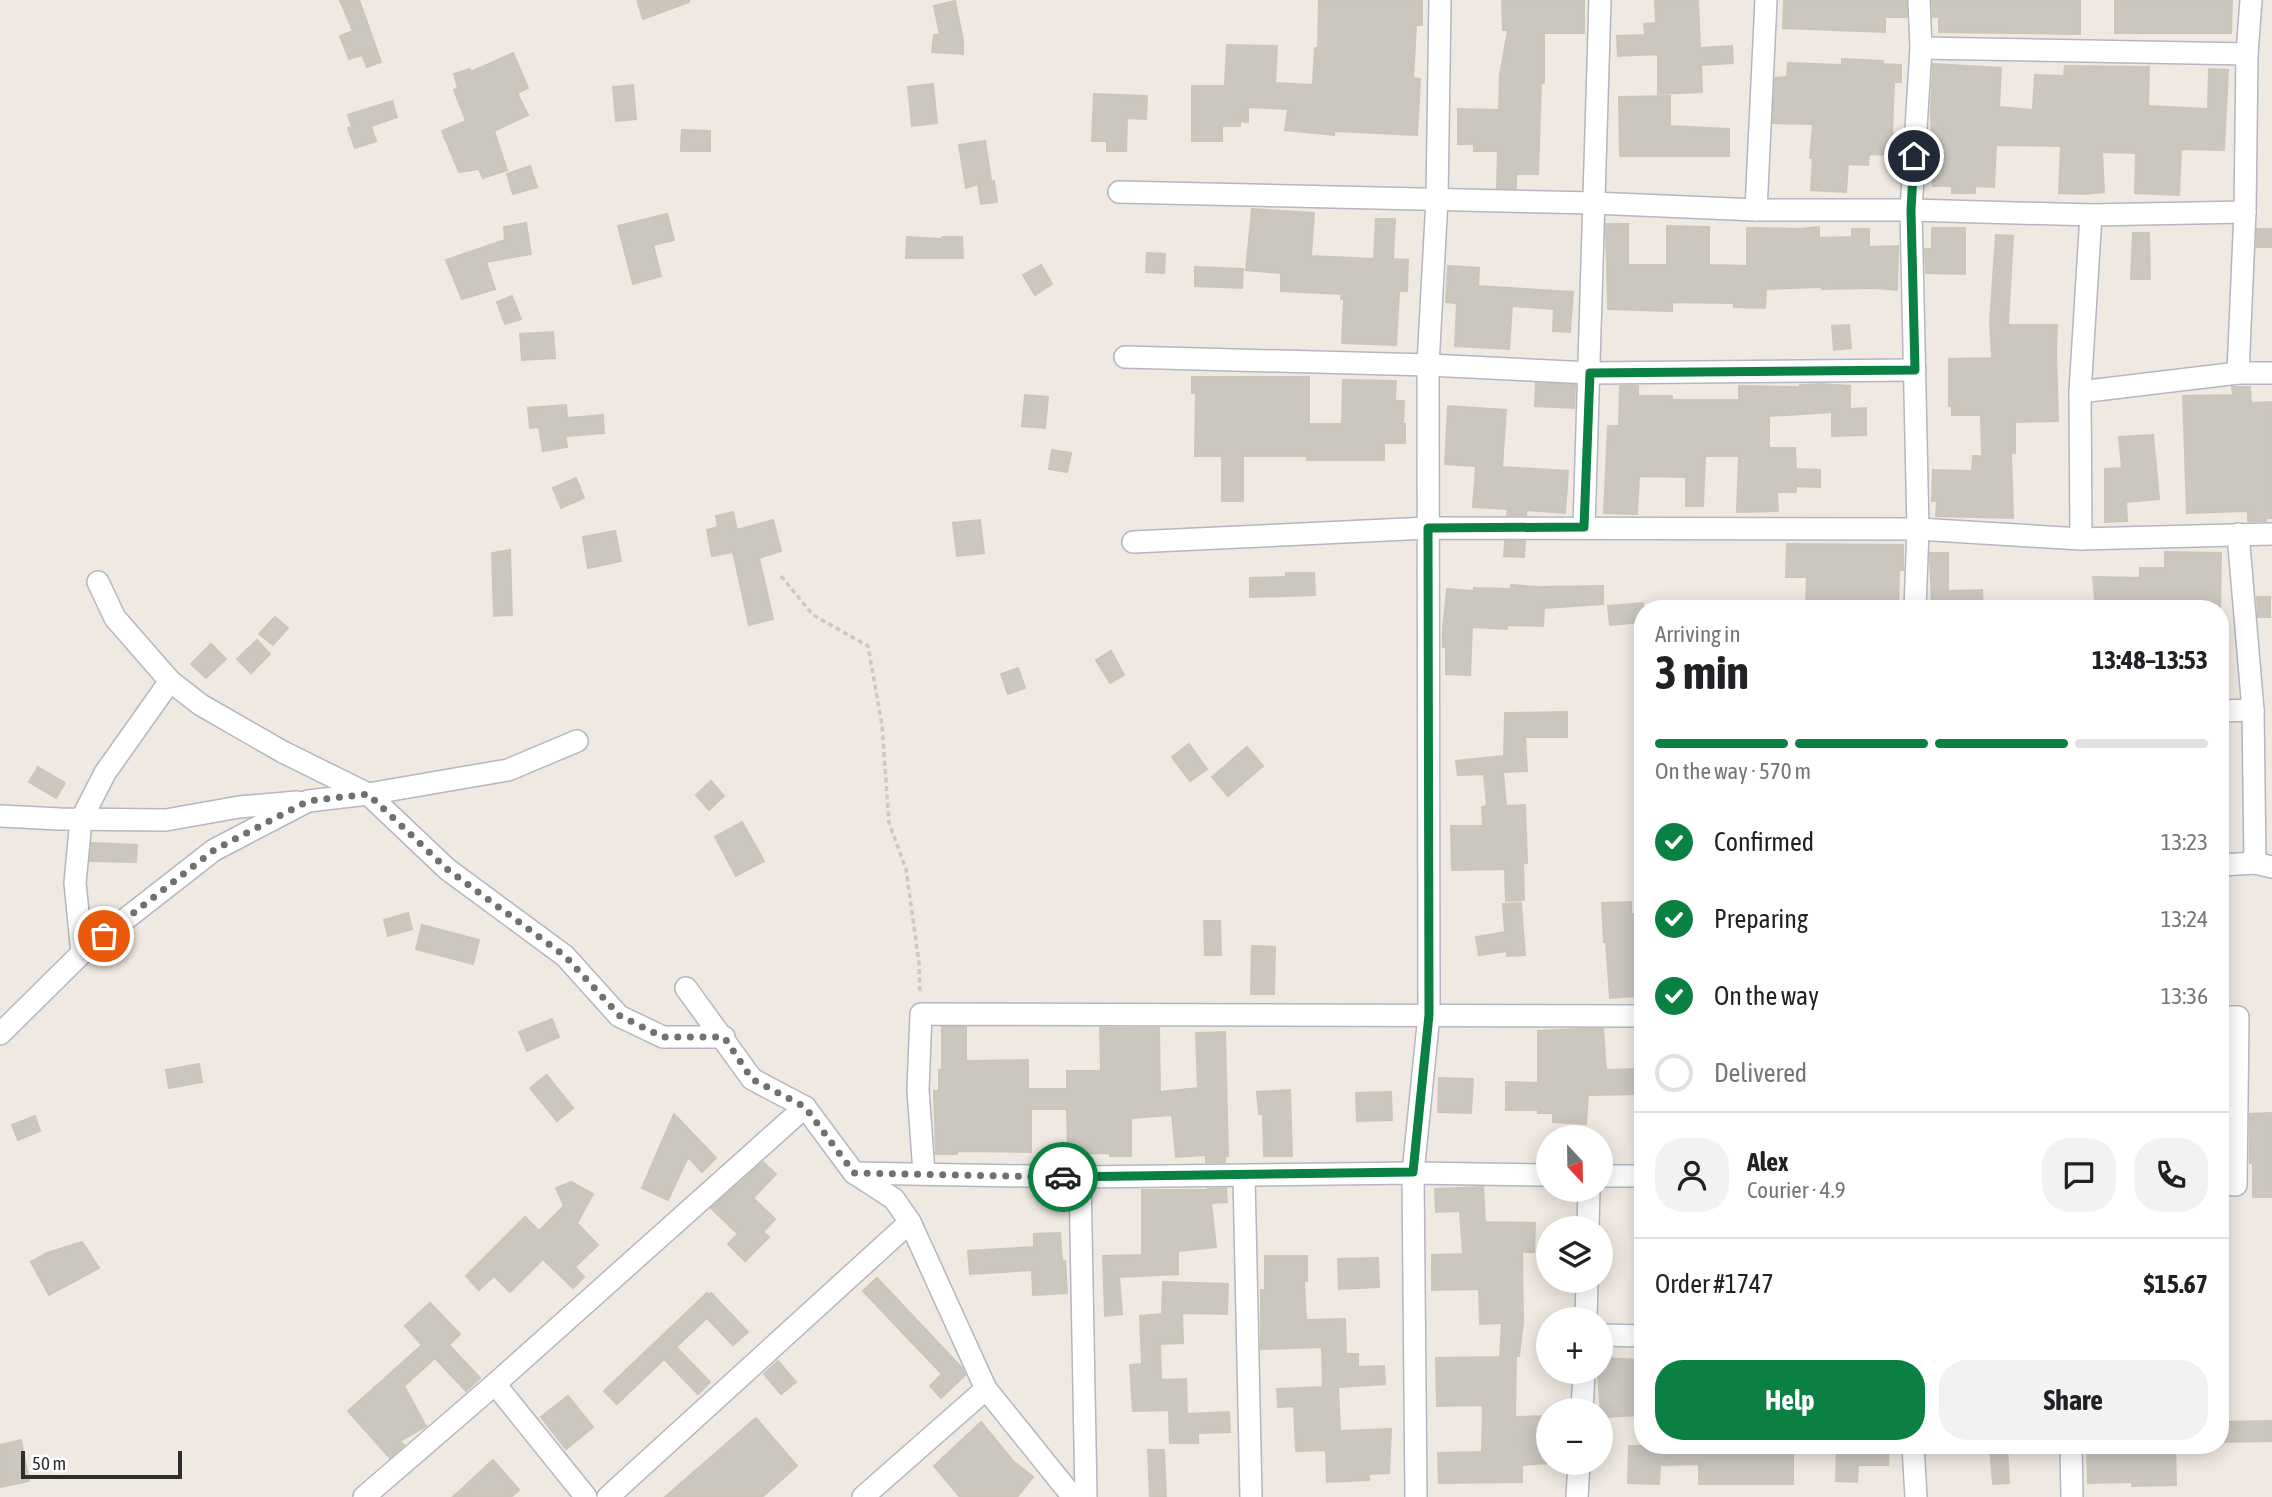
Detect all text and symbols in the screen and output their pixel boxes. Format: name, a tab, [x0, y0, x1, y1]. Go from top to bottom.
pin	[1884, 126, 1944, 186]
icon: home	[1895, 137, 1933, 175]
text: Arriving in	[1655, 621, 1741, 647]
text: 13:48–13:53	[2092, 645, 2208, 675]
text: 3 min	[1655, 646, 1749, 699]
text: On the way · 570 m	[1655, 758, 1811, 784]
icon: check	[1655, 823, 1693, 861]
text: Confirmed	[1714, 827, 1814, 857]
text: 13:23	[2161, 829, 2208, 855]
icon: check	[1655, 900, 1693, 938]
text: Preparing	[1714, 904, 1808, 934]
pin	[74, 906, 134, 966]
text: 13:24	[2161, 906, 2208, 932]
icon: bag	[85, 917, 123, 955]
icon: check	[1655, 977, 1693, 1015]
text: On the way	[1714, 981, 1819, 1011]
text: 13:36	[2161, 983, 2208, 1009]
text: Delivered	[1714, 1058, 1807, 1088]
north arrow	[1536, 1125, 1614, 1202]
map controls	[1536, 1125, 1613, 1475]
button: person	[1655, 1138, 1729, 1212]
button: chat	[2042, 1138, 2116, 1212]
button: phone	[2134, 1138, 2208, 1212]
courier	[1028, 1142, 1098, 1212]
text: Alex	[1747, 1147, 1788, 1177]
icon: car	[1044, 1158, 1082, 1196]
text: Courier · 4.9	[1747, 1177, 1846, 1203]
button: layers	[1536, 1216, 1613, 1293]
text: Order #1747	[1655, 1269, 1774, 1299]
text: $15.67	[2144, 1269, 2208, 1299]
button: +	[1536, 1307, 1613, 1384]
button: Help	[1655, 1360, 1925, 1440]
button: Share	[1939, 1360, 2208, 1440]
button: −	[1536, 1398, 1613, 1475]
scale bar	[21, 1448, 182, 1480]
text: 50 m	[32, 1452, 66, 1474]

